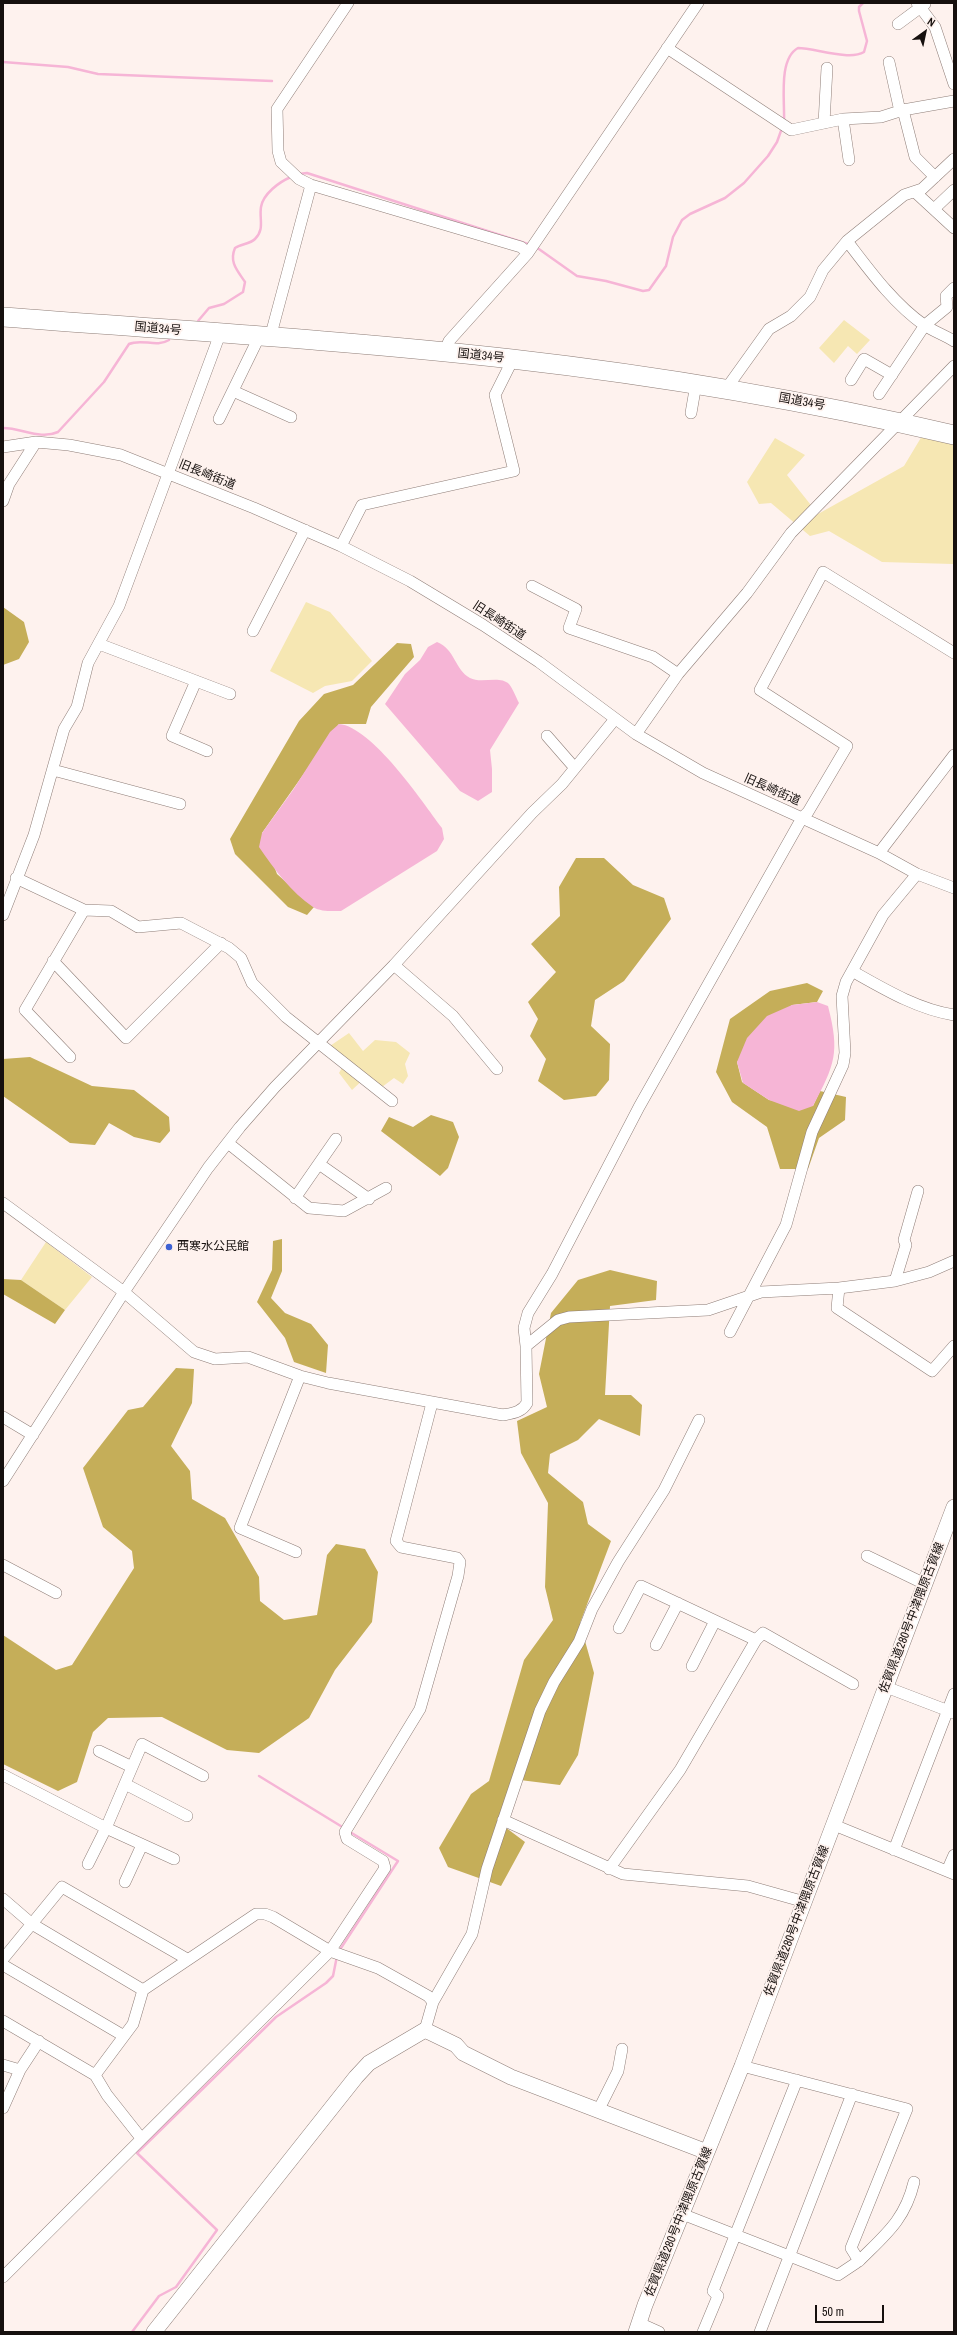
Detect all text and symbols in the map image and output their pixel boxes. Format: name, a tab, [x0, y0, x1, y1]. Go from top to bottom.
north arrow	[905, 12, 945, 52]
text: N	[925, 14, 938, 30]
street label: 国道34号	[134, 320, 182, 338]
street label: 国道34号	[457, 346, 505, 366]
street label: 国道34号	[778, 391, 826, 413]
street label: 旧長崎街道	[176, 457, 238, 493]
street label: 旧長崎街道	[470, 599, 528, 643]
street label: 旧長崎街道	[742, 771, 802, 809]
place label: 西寒水公民館	[177, 1240, 249, 1254]
marker: 西寒水公民館	[164, 1242, 174, 1252]
street label: 佐賀県道280号中津隈原古賀線	[877, 1541, 947, 1695]
street label: 佐賀県道280号中津隈原古賀線	[762, 1844, 832, 1998]
street label: 佐賀県道280号中津隈原古賀線	[642, 2145, 716, 2299]
scale bar	[817, 2297, 886, 2323]
text: 50 m	[822, 2304, 844, 2320]

